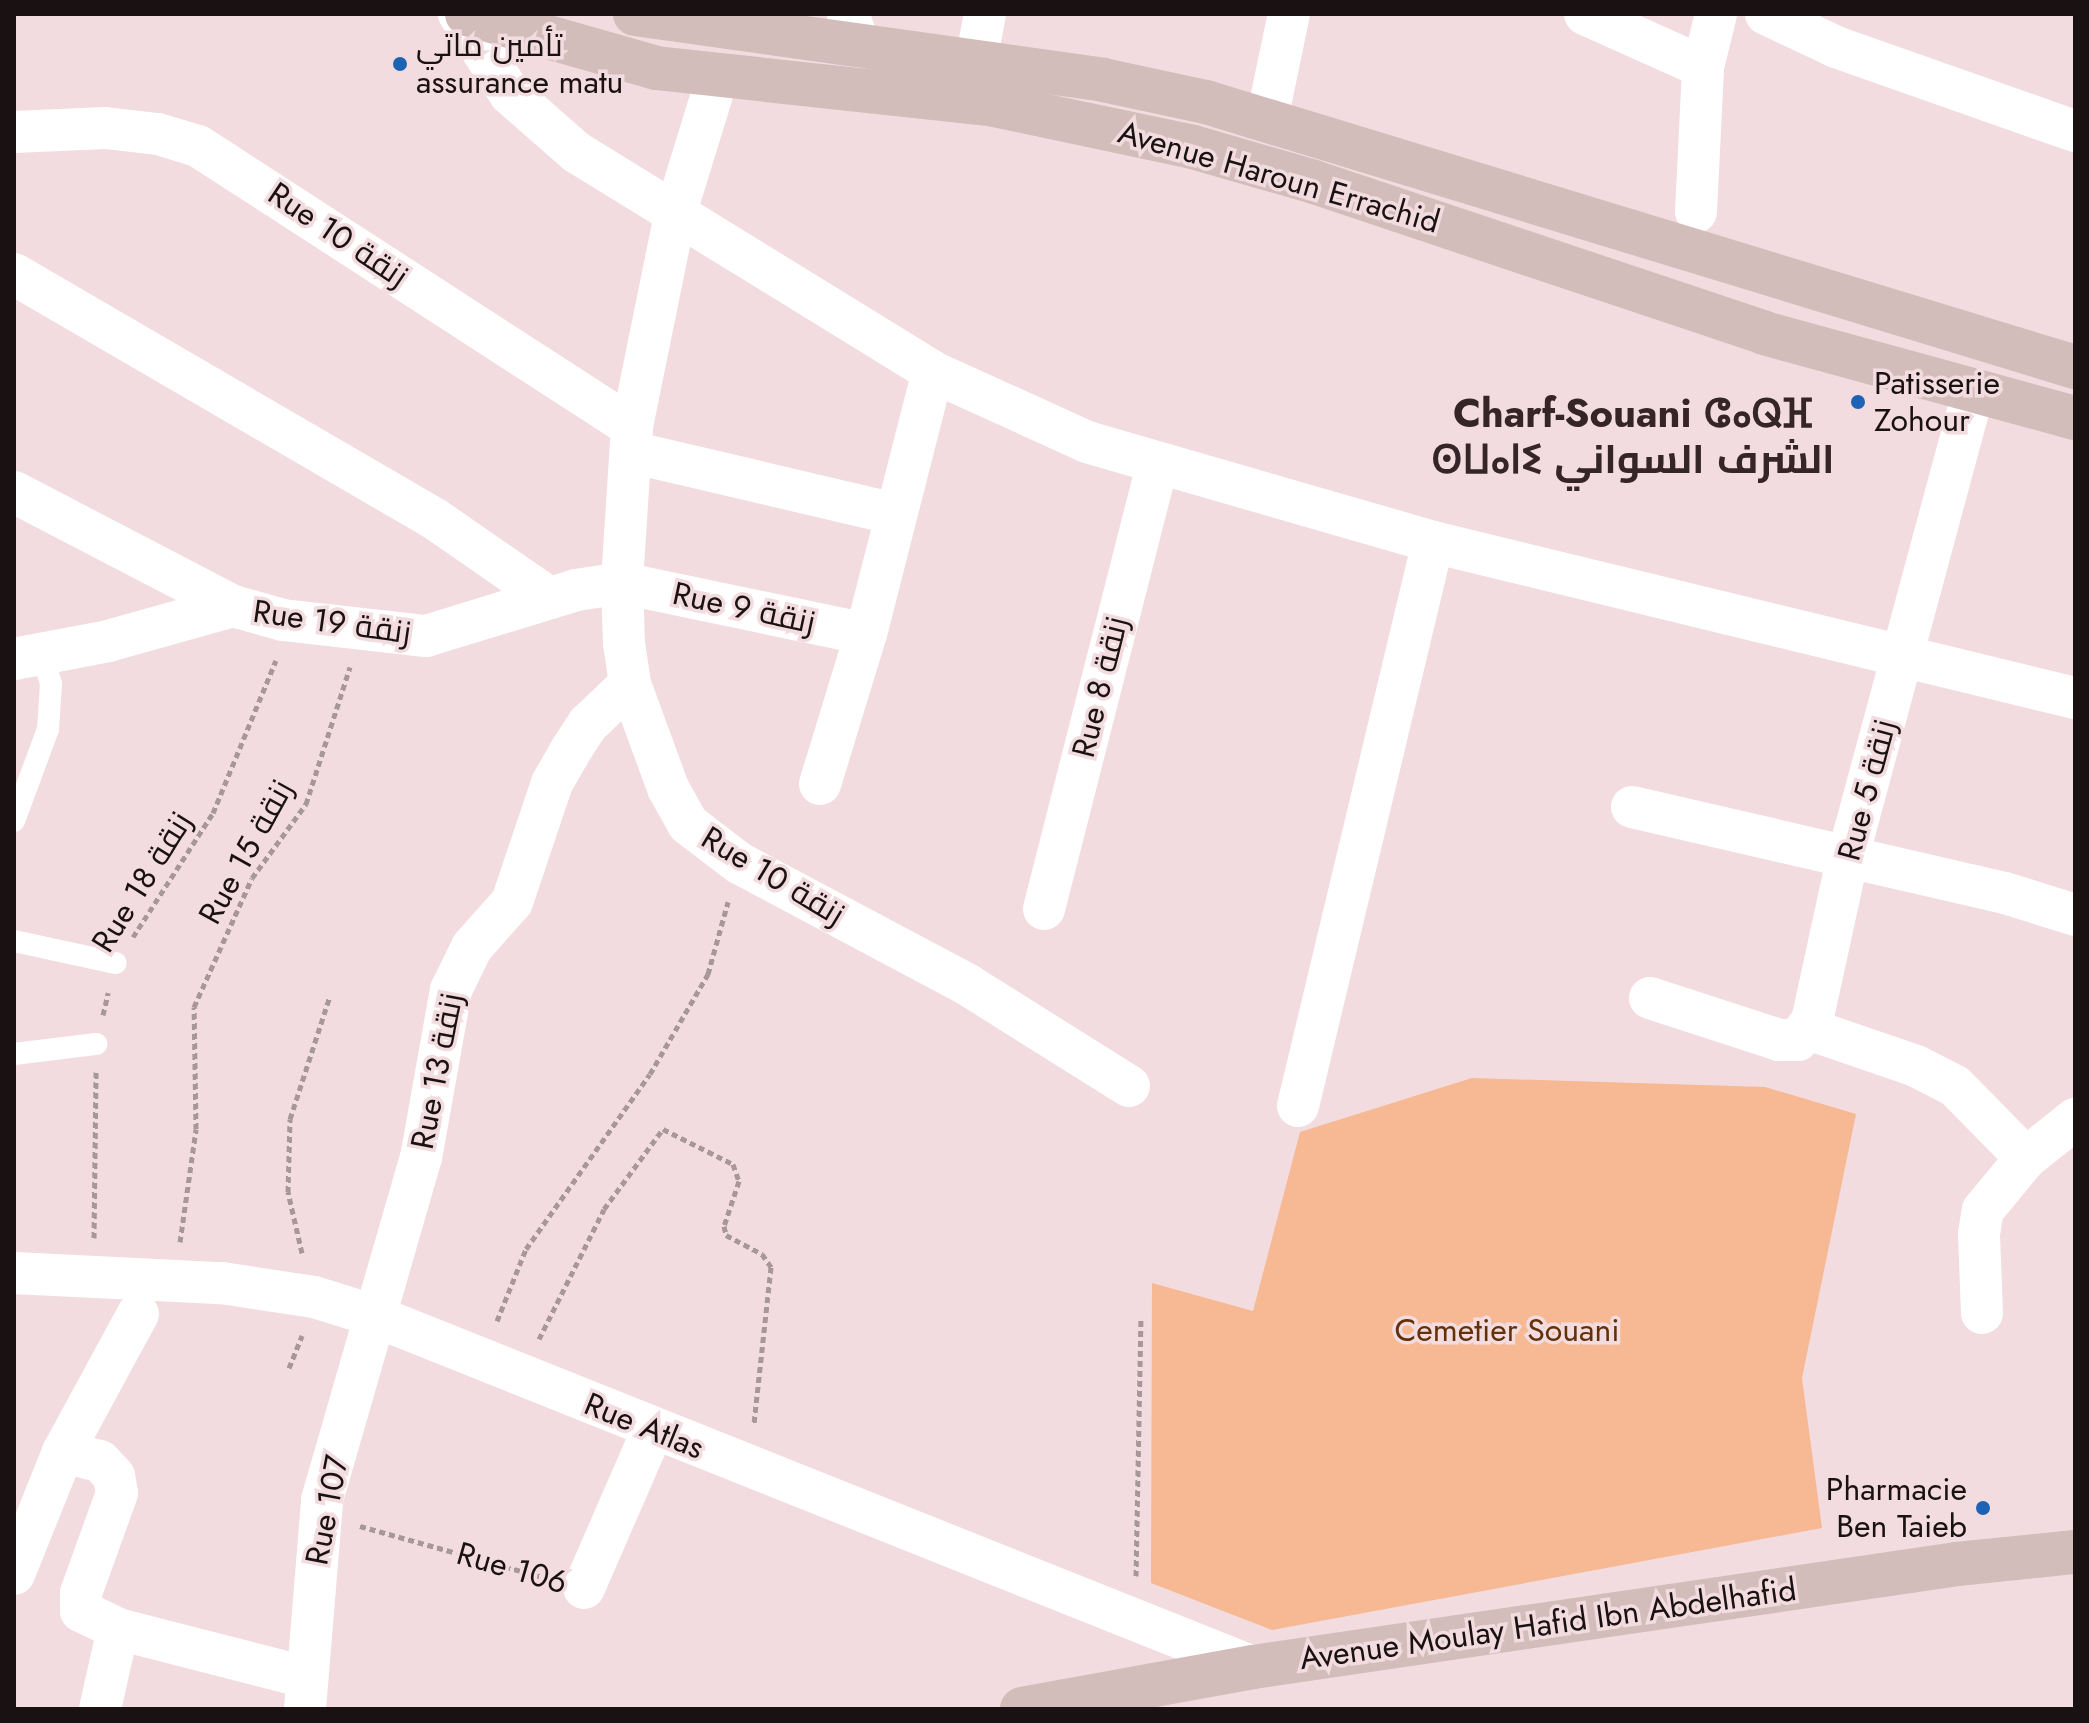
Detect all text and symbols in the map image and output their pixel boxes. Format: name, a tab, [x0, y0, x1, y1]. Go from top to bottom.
place label: تأمين ماتي assurance matu	[416, 27, 623, 102]
marker: تأمين ماتي assurance matu	[391, 55, 409, 73]
street label: Avenue Haroun Errachid	[1114, 113, 1444, 241]
street label: Rue 10 زنقة	[261, 174, 415, 296]
place label: Patisserie Zohour	[1874, 365, 2000, 440]
district label: Charf-Souani ⵛⴰⵕⴼ ⵙⵡⴰⵏⵉ الشرف السواني	[1431, 389, 1835, 483]
marker: Patisserie Zohour	[1849, 393, 1867, 411]
street label: Rue 9 زنقة	[669, 574, 819, 642]
street label: Rue 19 زنقة	[251, 592, 413, 652]
street label: Rue 8 زنقة	[1064, 613, 1136, 761]
street label: Rue 5 زنقة	[1830, 715, 1904, 865]
street label: Rue 15 زنقة	[191, 773, 301, 931]
street label: Rue 18 زنقة	[84, 805, 200, 959]
street label: Rue 10 زنقة	[695, 818, 851, 934]
street label: Rue 13 زنقة	[403, 990, 471, 1152]
park label: Cemetier Souani	[1394, 1311, 1620, 1349]
street label: Rue Atlas	[579, 1385, 709, 1467]
street label: Rue 107	[298, 1452, 356, 1568]
place label: Pharmacie Ben Taieb	[1826, 1471, 1967, 1546]
marker: Pharmacie Ben Taieb	[1974, 1499, 1992, 1517]
street label: Rue 106	[452, 1534, 572, 1602]
street label: Avenue Moulay Hafid Ibn Abdelhafid	[1297, 1570, 1799, 1678]

